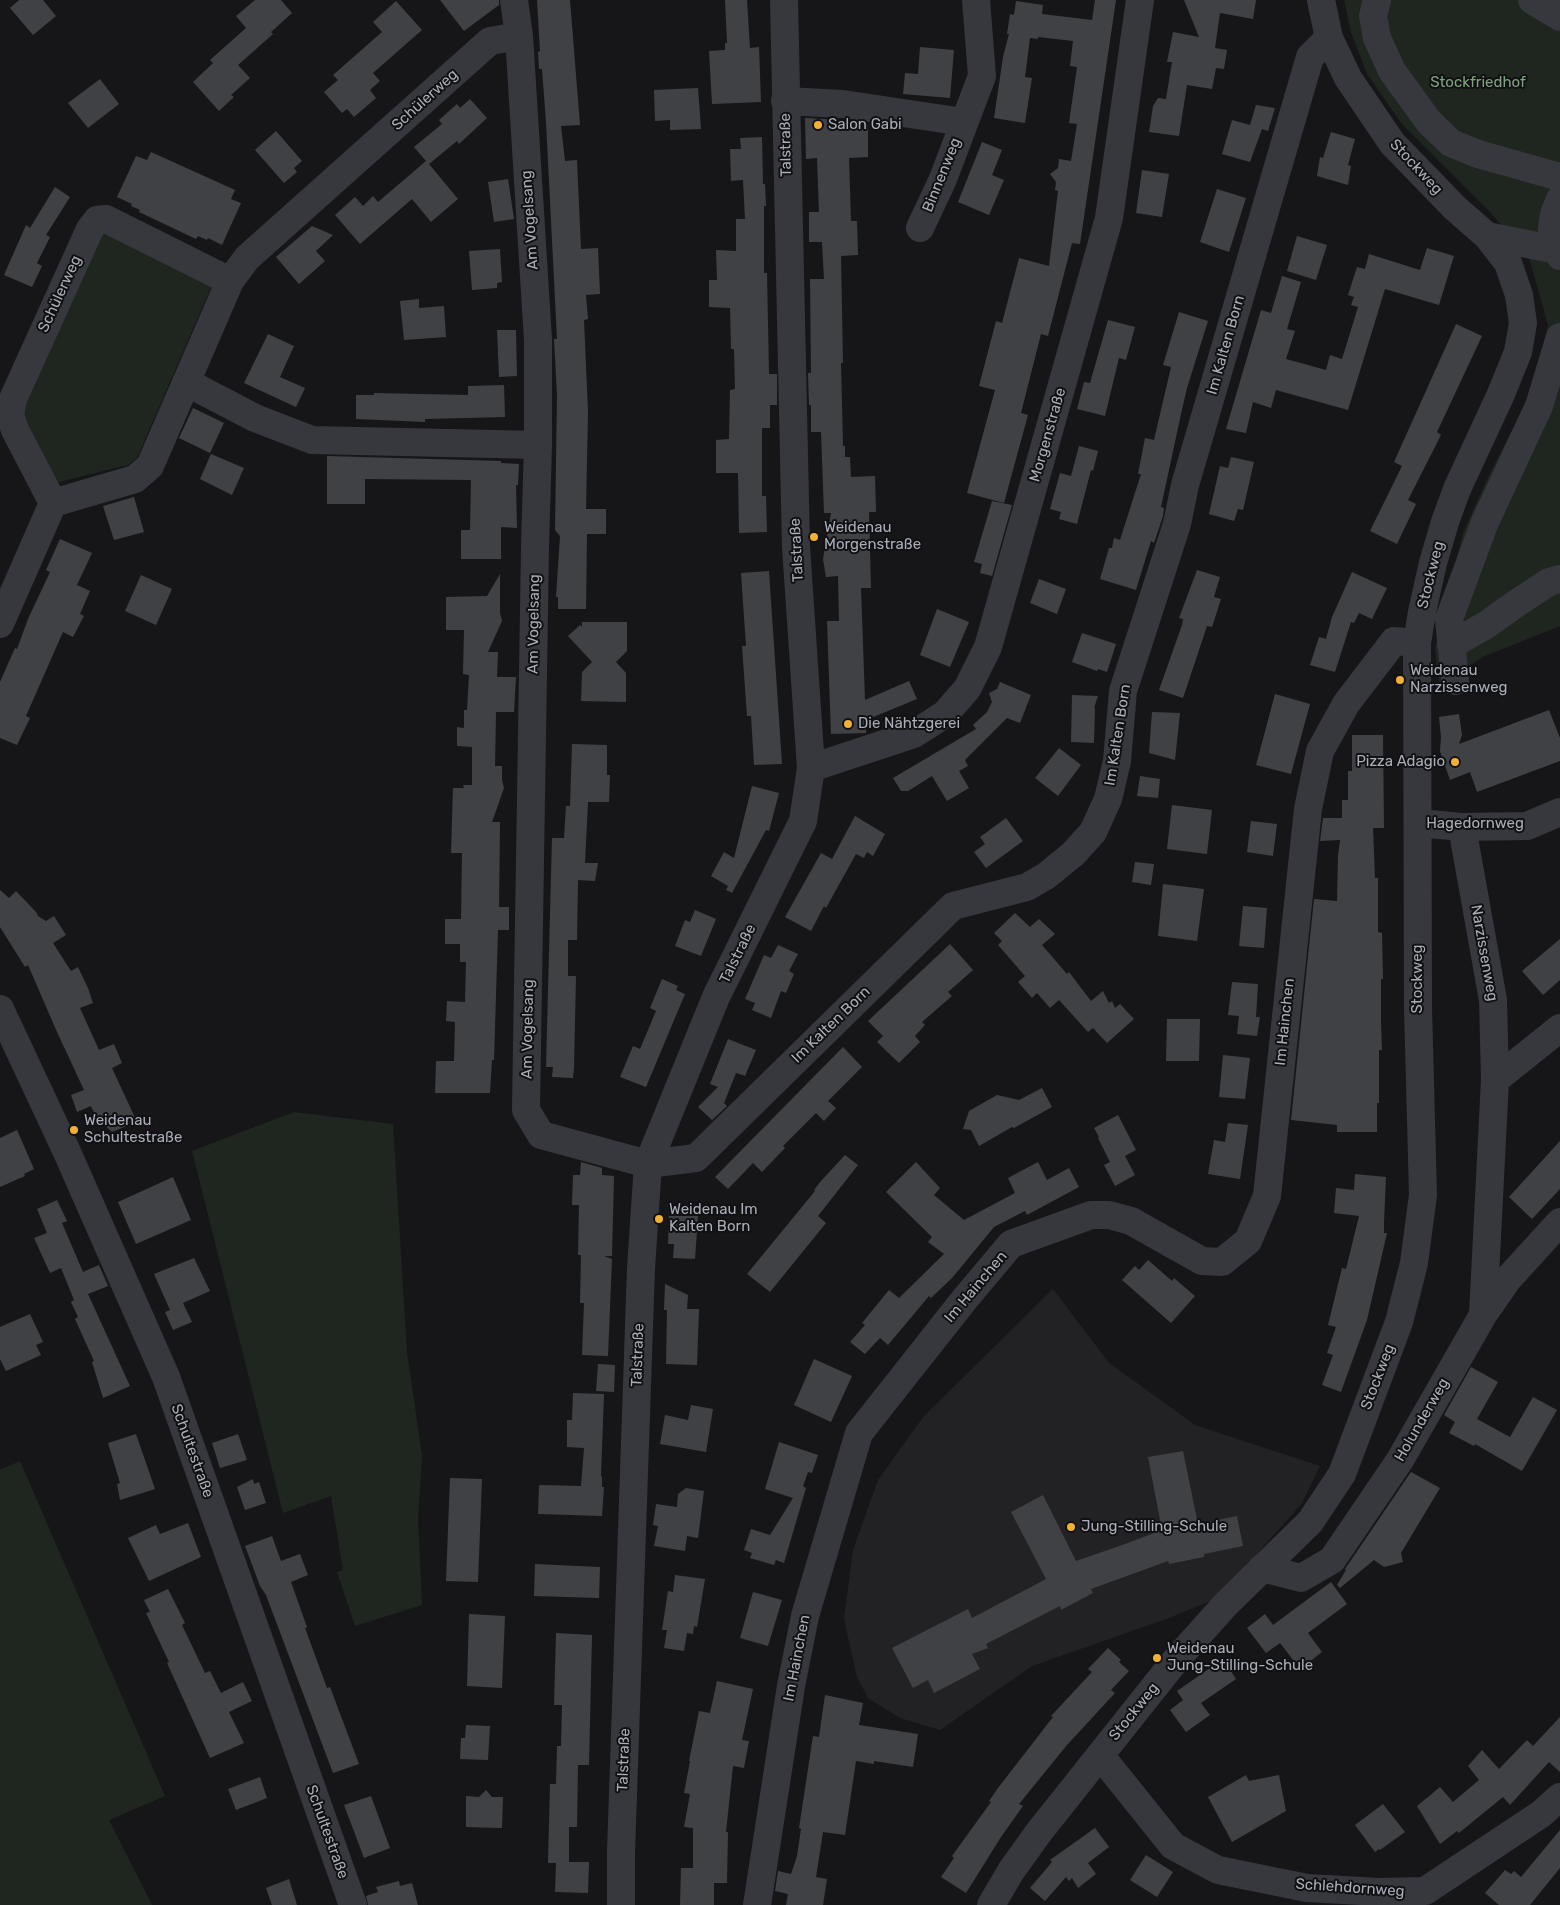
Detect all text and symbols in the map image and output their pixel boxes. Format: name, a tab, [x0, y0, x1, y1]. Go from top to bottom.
street label: Schülerweg	[388, 66, 462, 134]
park label: Stockfriedhof	[1430, 74, 1526, 92]
street label: Talstraße	[776, 113, 796, 177]
place label: Salon Gabi	[828, 116, 902, 134]
marker: Salon Gabi	[812, 119, 824, 131]
street label: Binnenweg	[919, 135, 965, 215]
street label: Stockweg	[1386, 136, 1446, 198]
street label: Am Vogelsang	[518, 170, 542, 270]
street label: Schülerweg	[34, 253, 86, 335]
street label: Im Kalten Born	[1203, 293, 1249, 397]
street label: Morgenstraße	[1026, 386, 1070, 484]
street label: Talstraße	[786, 518, 808, 582]
place label: Weidenau Morgenstraße	[824, 519, 921, 554]
marker: Weidenau Morgenstraße	[808, 531, 820, 543]
street label: Stockweg	[1414, 539, 1448, 611]
street label: Am Vogelsang	[524, 574, 544, 674]
place label: Weidenau Narzissenweg	[1410, 662, 1508, 697]
marker: Weidenau Narzissenweg	[1394, 674, 1406, 686]
street label: Im Kalten Born	[1101, 683, 1135, 787]
place label: Die Nähtzgerei	[858, 715, 960, 733]
marker: Die Nähtzgerei	[842, 718, 854, 730]
place label: Pizza Adagio	[1356, 753, 1445, 771]
marker: Pizza Adagio	[1449, 756, 1461, 768]
street label: Hagedornweg	[1426, 815, 1524, 833]
street label: Narzissenweg	[1467, 903, 1501, 1003]
street label: Talstraße	[716, 921, 760, 987]
street label: Stockweg	[1409, 944, 1427, 1014]
street label: Im Hainchen	[1271, 977, 1299, 1067]
street label: Am Vogelsang	[518, 979, 538, 1079]
street label: Im Kalten Born	[788, 983, 874, 1067]
place label: Weidenau Schultestraße	[84, 1112, 182, 1147]
marker: Weidenau Schultestraße	[68, 1124, 80, 1136]
place label: Weidenau Im Kalten Born	[669, 1201, 758, 1236]
marker: Weidenau Im Kalten Born	[653, 1213, 665, 1225]
street label: Im Hainchen	[941, 1248, 1011, 1326]
street label: Talstraße	[628, 1323, 648, 1387]
street label: Stockweg	[1357, 1342, 1399, 1412]
street label: Holunderweg	[1391, 1375, 1453, 1465]
street label: Schultestraße	[167, 1402, 217, 1500]
place label: Jung-Stilling-Schule	[1081, 1518, 1227, 1536]
marker: Jung-Stilling-Schule	[1065, 1521, 1077, 1533]
street label: Im Hainchen	[780, 1613, 814, 1703]
place label: Weidenau Jung-Stilling-Schule	[1167, 1640, 1313, 1675]
marker: Weidenau Jung-Stilling-Schule	[1151, 1652, 1163, 1664]
street label: Stockweg	[1105, 1680, 1163, 1744]
street label: Talstraße	[614, 1728, 634, 1792]
street label: Schultestraße	[302, 1783, 352, 1881]
street label: Schlehdornweg	[1295, 1875, 1405, 1901]

